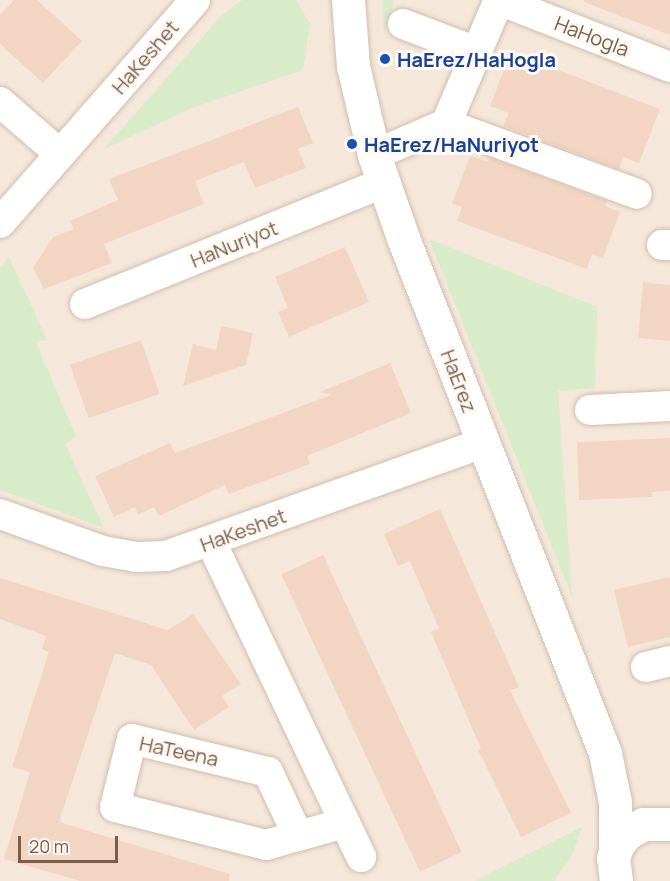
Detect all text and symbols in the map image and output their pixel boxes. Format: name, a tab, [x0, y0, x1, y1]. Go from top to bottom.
street label: HaHogla	[551, 11, 633, 61]
street label: HaKeshet	[107, 15, 183, 99]
place label: HaErez/HaHogla	[397, 47, 556, 71]
marker: HaErez/HaHogla	[378, 52, 392, 66]
place label: HaErez/HaNuriyot	[364, 132, 539, 156]
marker: HaErez/HaNuriyot	[345, 137, 359, 151]
street label: HaNuriyot	[187, 216, 281, 272]
street label: HaErez	[436, 346, 482, 416]
street label: HaKeshet	[197, 503, 289, 557]
street label: HaTeena	[137, 731, 221, 771]
scale bar	[21, 824, 122, 862]
text: 20 m	[29, 834, 69, 858]

